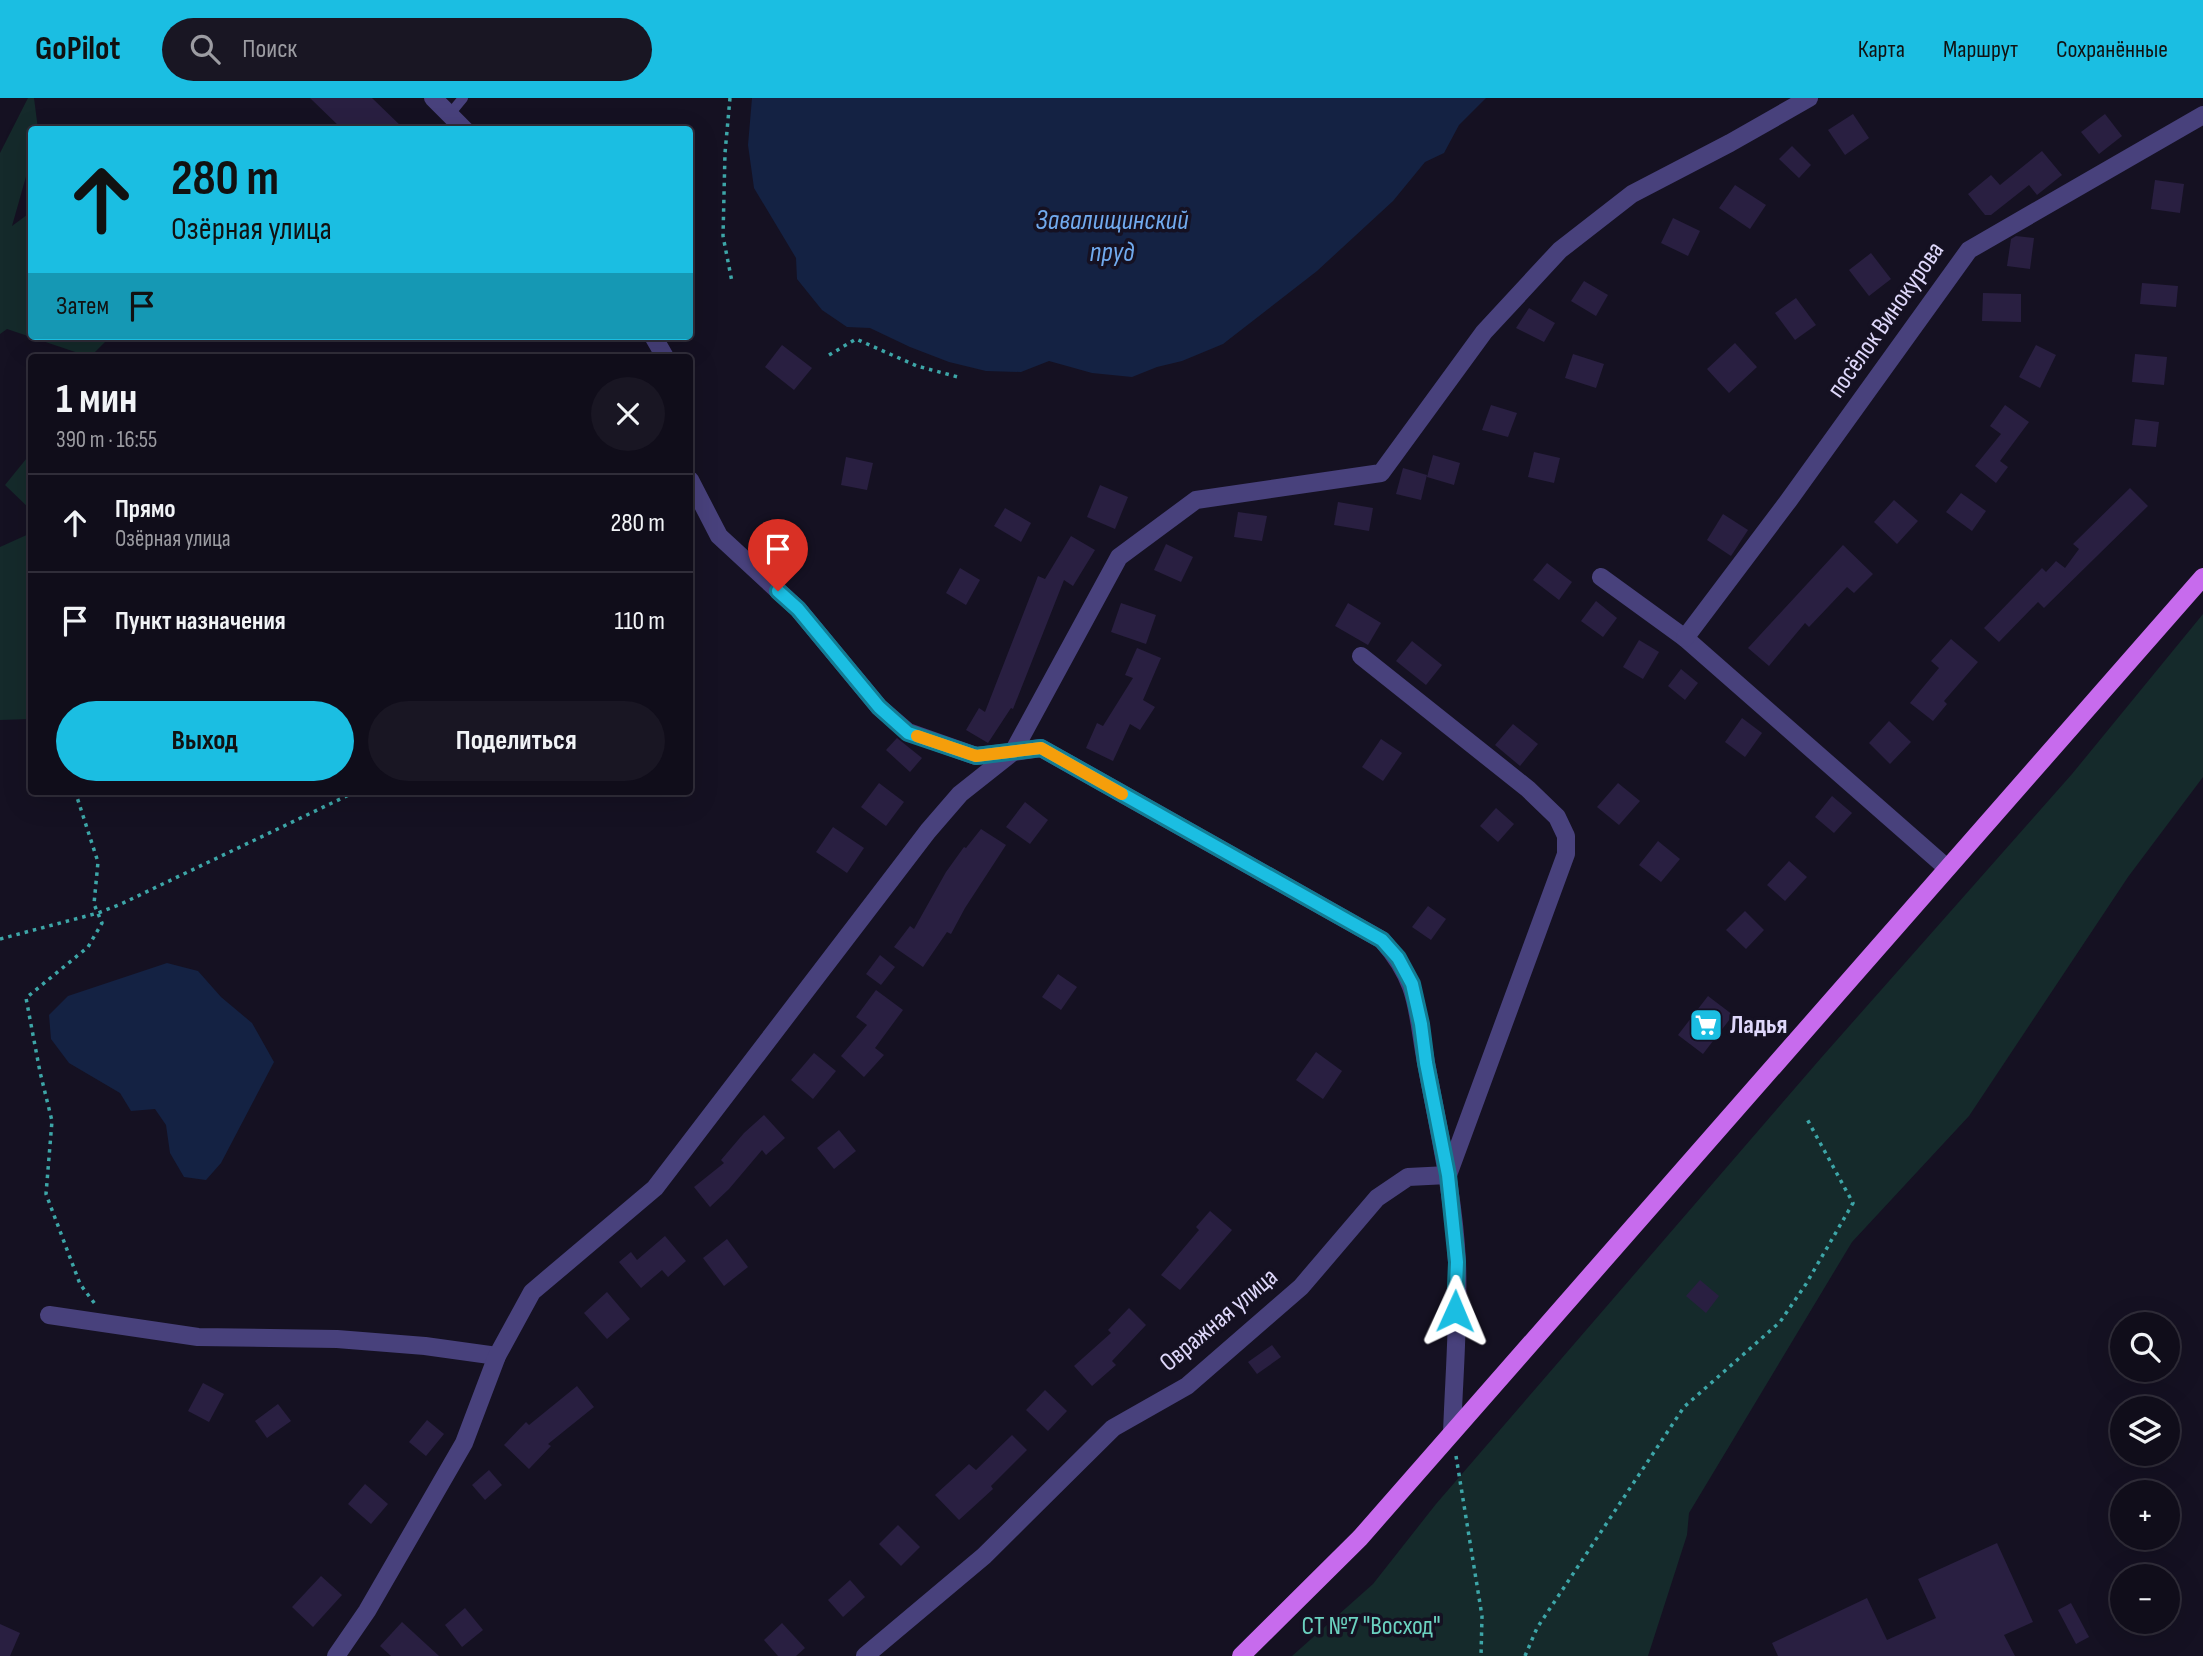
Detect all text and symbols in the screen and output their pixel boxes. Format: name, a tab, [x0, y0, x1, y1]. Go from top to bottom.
search box	[162, 18, 652, 81]
text: GoPilot	[35, 29, 120, 69]
icon: search	[186, 30, 224, 68]
text: Поиск	[242, 34, 297, 65]
text: Карта	[1858, 35, 1905, 64]
text: Маршрут	[1943, 35, 2018, 64]
text: Сохранённые	[2056, 35, 2168, 64]
text: 280 m	[171, 150, 279, 209]
icon: ahead	[56, 154, 147, 245]
water label: Завалищинский пруд	[1036, 204, 1189, 269]
text: Озёрная улица	[171, 210, 332, 249]
street label: посёлок Винокурова	[1821, 236, 1951, 404]
icon: arrive	[123, 287, 161, 325]
text: Затем	[56, 291, 109, 322]
text: 1 мин	[56, 374, 137, 425]
button: close	[591, 377, 665, 451]
text: 390 m · 16:55	[56, 426, 157, 454]
text: Прямо	[115, 494, 176, 525]
icon: ahead	[56, 504, 94, 542]
text: 280 m	[610, 508, 665, 539]
pin	[748, 519, 808, 591]
text: Озёрная улица	[115, 525, 231, 553]
icon: arrive	[759, 530, 797, 568]
icon: arrive	[56, 602, 94, 640]
text: Пункт назначения	[115, 606, 286, 637]
text: 110 m	[614, 606, 665, 637]
button: Выход	[56, 701, 354, 781]
button: Поделиться	[368, 701, 665, 781]
supermarket icon: Ладья	[1687, 1006, 1725, 1044]
place label: Ладья	[1730, 1010, 1787, 1041]
street label: Овражная улица	[1154, 1262, 1284, 1378]
position arrow	[1418, 1274, 1492, 1348]
map controls	[2110, 1312, 2180, 1634]
button: search	[2110, 1312, 2180, 1382]
button: layers	[2110, 1396, 2180, 1466]
button: +	[2110, 1480, 2180, 1550]
button: −	[2110, 1564, 2180, 1634]
park label: СТ №7 "Восход"	[1302, 1611, 1441, 1642]

